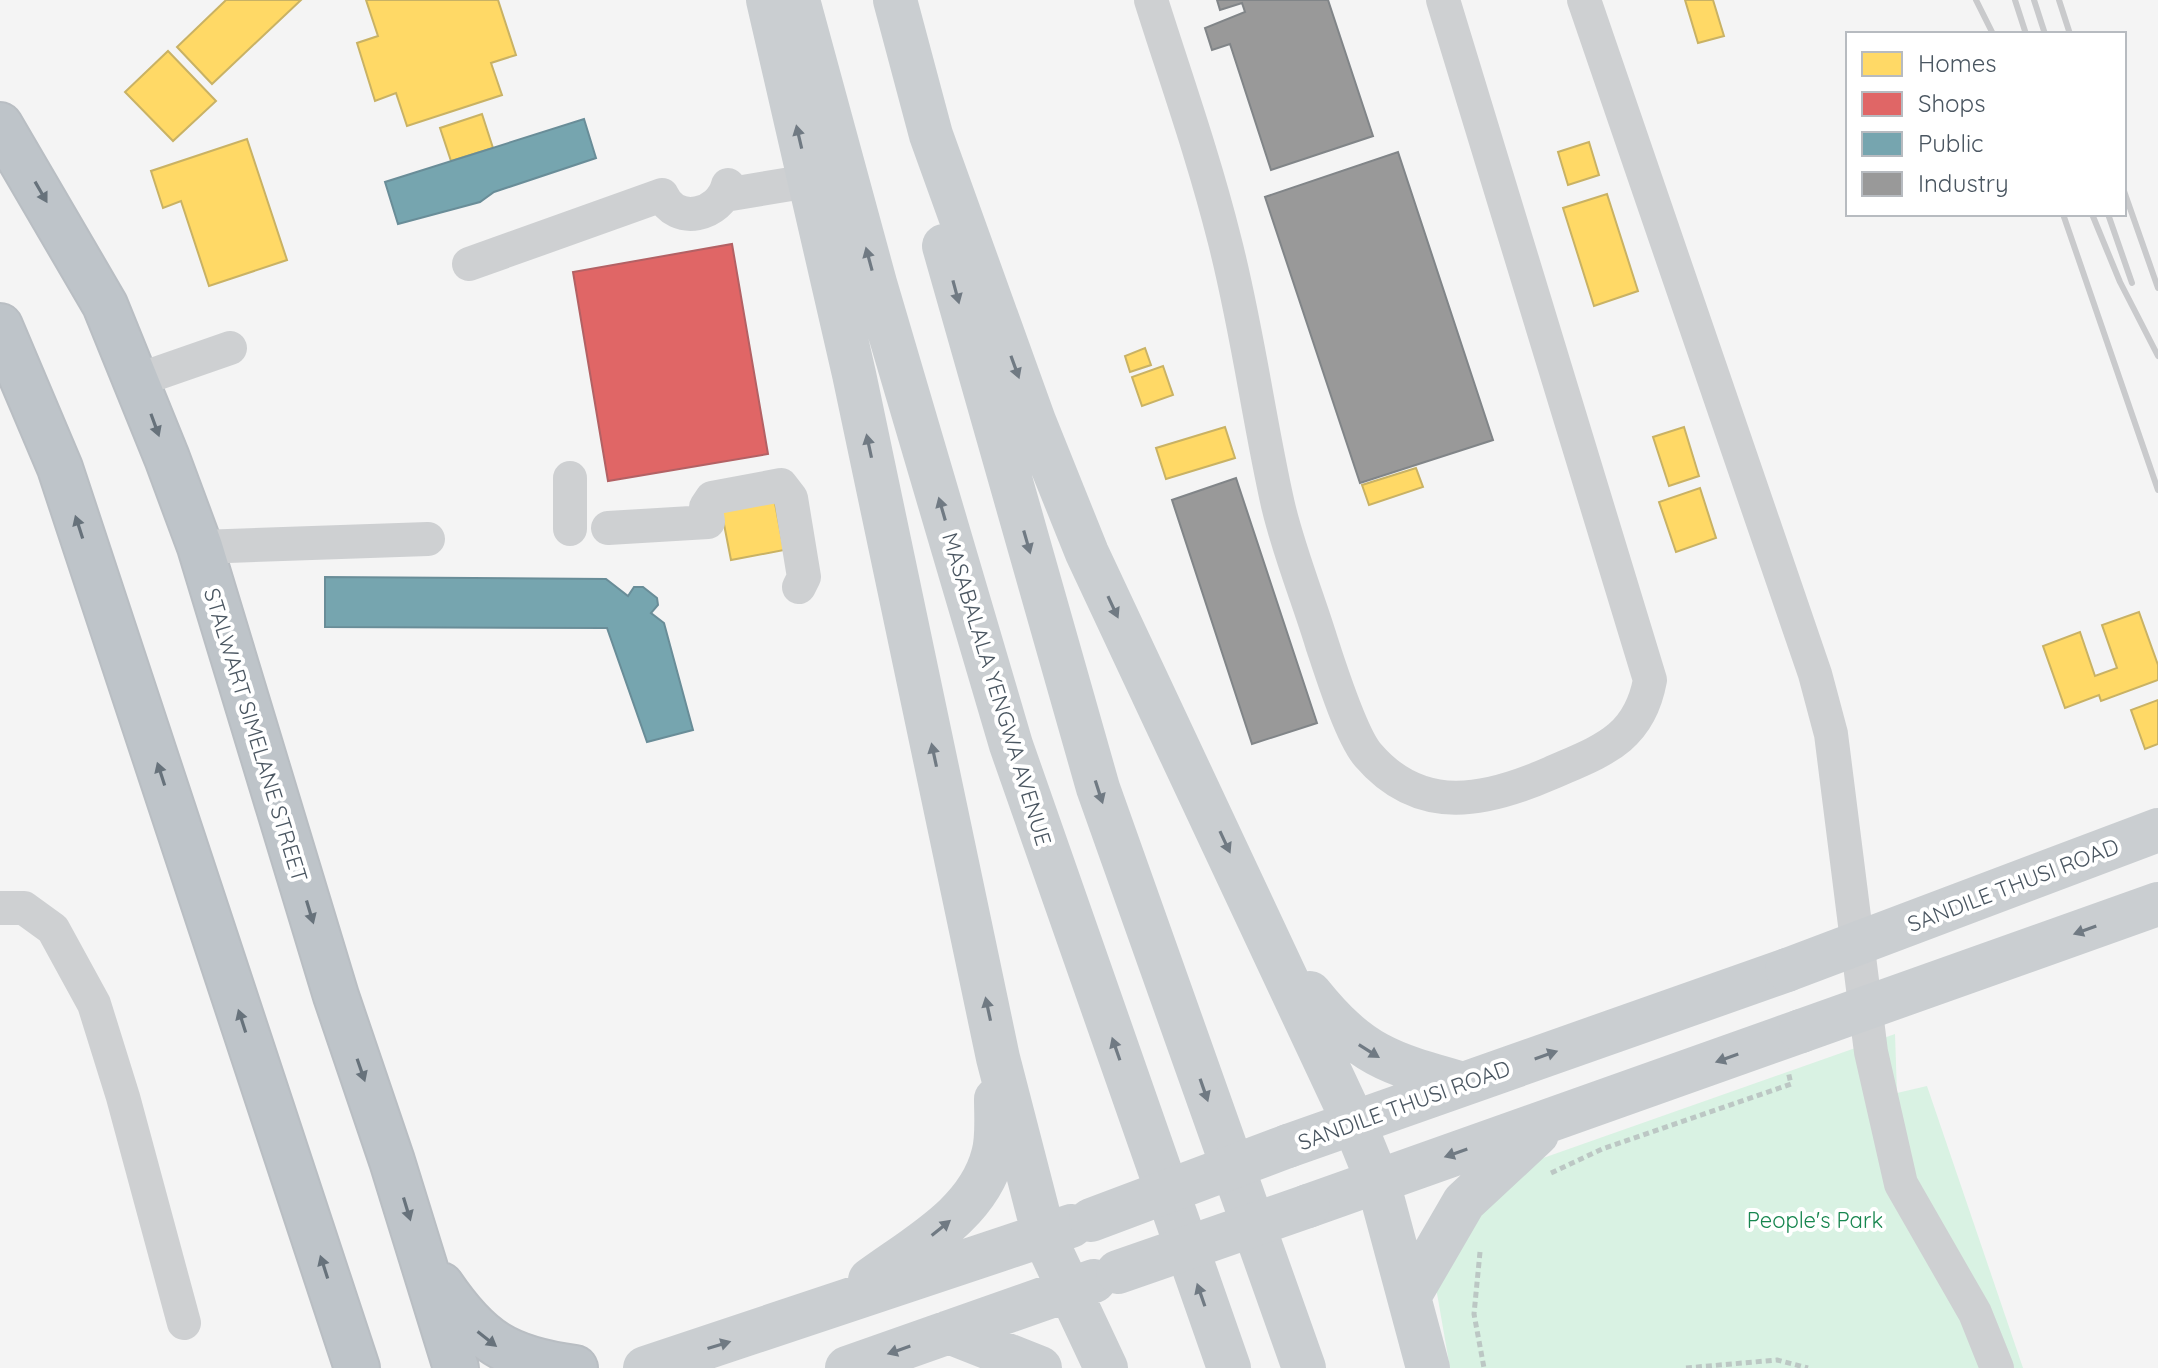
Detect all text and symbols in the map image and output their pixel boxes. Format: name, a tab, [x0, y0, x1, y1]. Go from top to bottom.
legend	[1846, 32, 2126, 216]
text: Homes	[1918, 48, 1996, 78]
text: Shops	[1918, 88, 1985, 118]
one-way arrow	[792, 125, 805, 150]
text: Public	[1918, 128, 1983, 158]
text: Industry	[1918, 168, 2009, 198]
one-way arrow	[34, 180, 48, 203]
one-way arrow	[862, 247, 875, 271]
one-way arrow	[951, 279, 963, 304]
one-way arrow	[1009, 355, 1022, 379]
one-way arrow	[149, 413, 161, 437]
one-way arrow	[862, 433, 875, 458]
one-way arrow	[935, 497, 948, 521]
one-way arrow	[72, 515, 85, 539]
street label: MASABALALA YENGWA AVENUE	[936, 529, 1058, 849]
one-way arrow	[1021, 530, 1034, 554]
street label: STALWART SIMELANE STREET	[198, 584, 314, 886]
one-way arrow	[1106, 596, 1120, 619]
one-way arrow	[927, 742, 940, 767]
one-way arrow	[154, 761, 166, 785]
one-way arrow	[1094, 780, 1106, 804]
one-way arrow	[1218, 830, 1232, 854]
street label: SANDILE THUSI ROAD	[1903, 832, 2123, 938]
one-way arrow	[304, 901, 317, 925]
one-way arrow	[2072, 924, 2096, 937]
one-way arrow	[981, 996, 994, 1021]
one-way arrow	[236, 1008, 248, 1032]
one-way arrow	[1110, 1037, 1122, 1061]
one-way arrow	[1358, 1044, 1380, 1058]
one-way arrow	[1534, 1048, 1558, 1061]
one-way arrow	[1715, 1052, 1739, 1064]
street label: SANDILE THUSI ROAD	[1294, 1054, 1514, 1156]
one-way arrow	[356, 1058, 368, 1082]
one-way arrow	[1198, 1078, 1211, 1102]
one-way arrow	[1443, 1148, 1467, 1160]
one-way arrow	[401, 1197, 414, 1221]
park label: People's Park	[1747, 1206, 1883, 1234]
one-way arrow	[931, 1220, 951, 1237]
one-way arrow	[317, 1255, 330, 1279]
one-way arrow	[1195, 1283, 1207, 1307]
one-way arrow	[477, 1330, 497, 1346]
one-way arrow	[708, 1338, 732, 1351]
one-way arrow	[887, 1344, 911, 1356]

